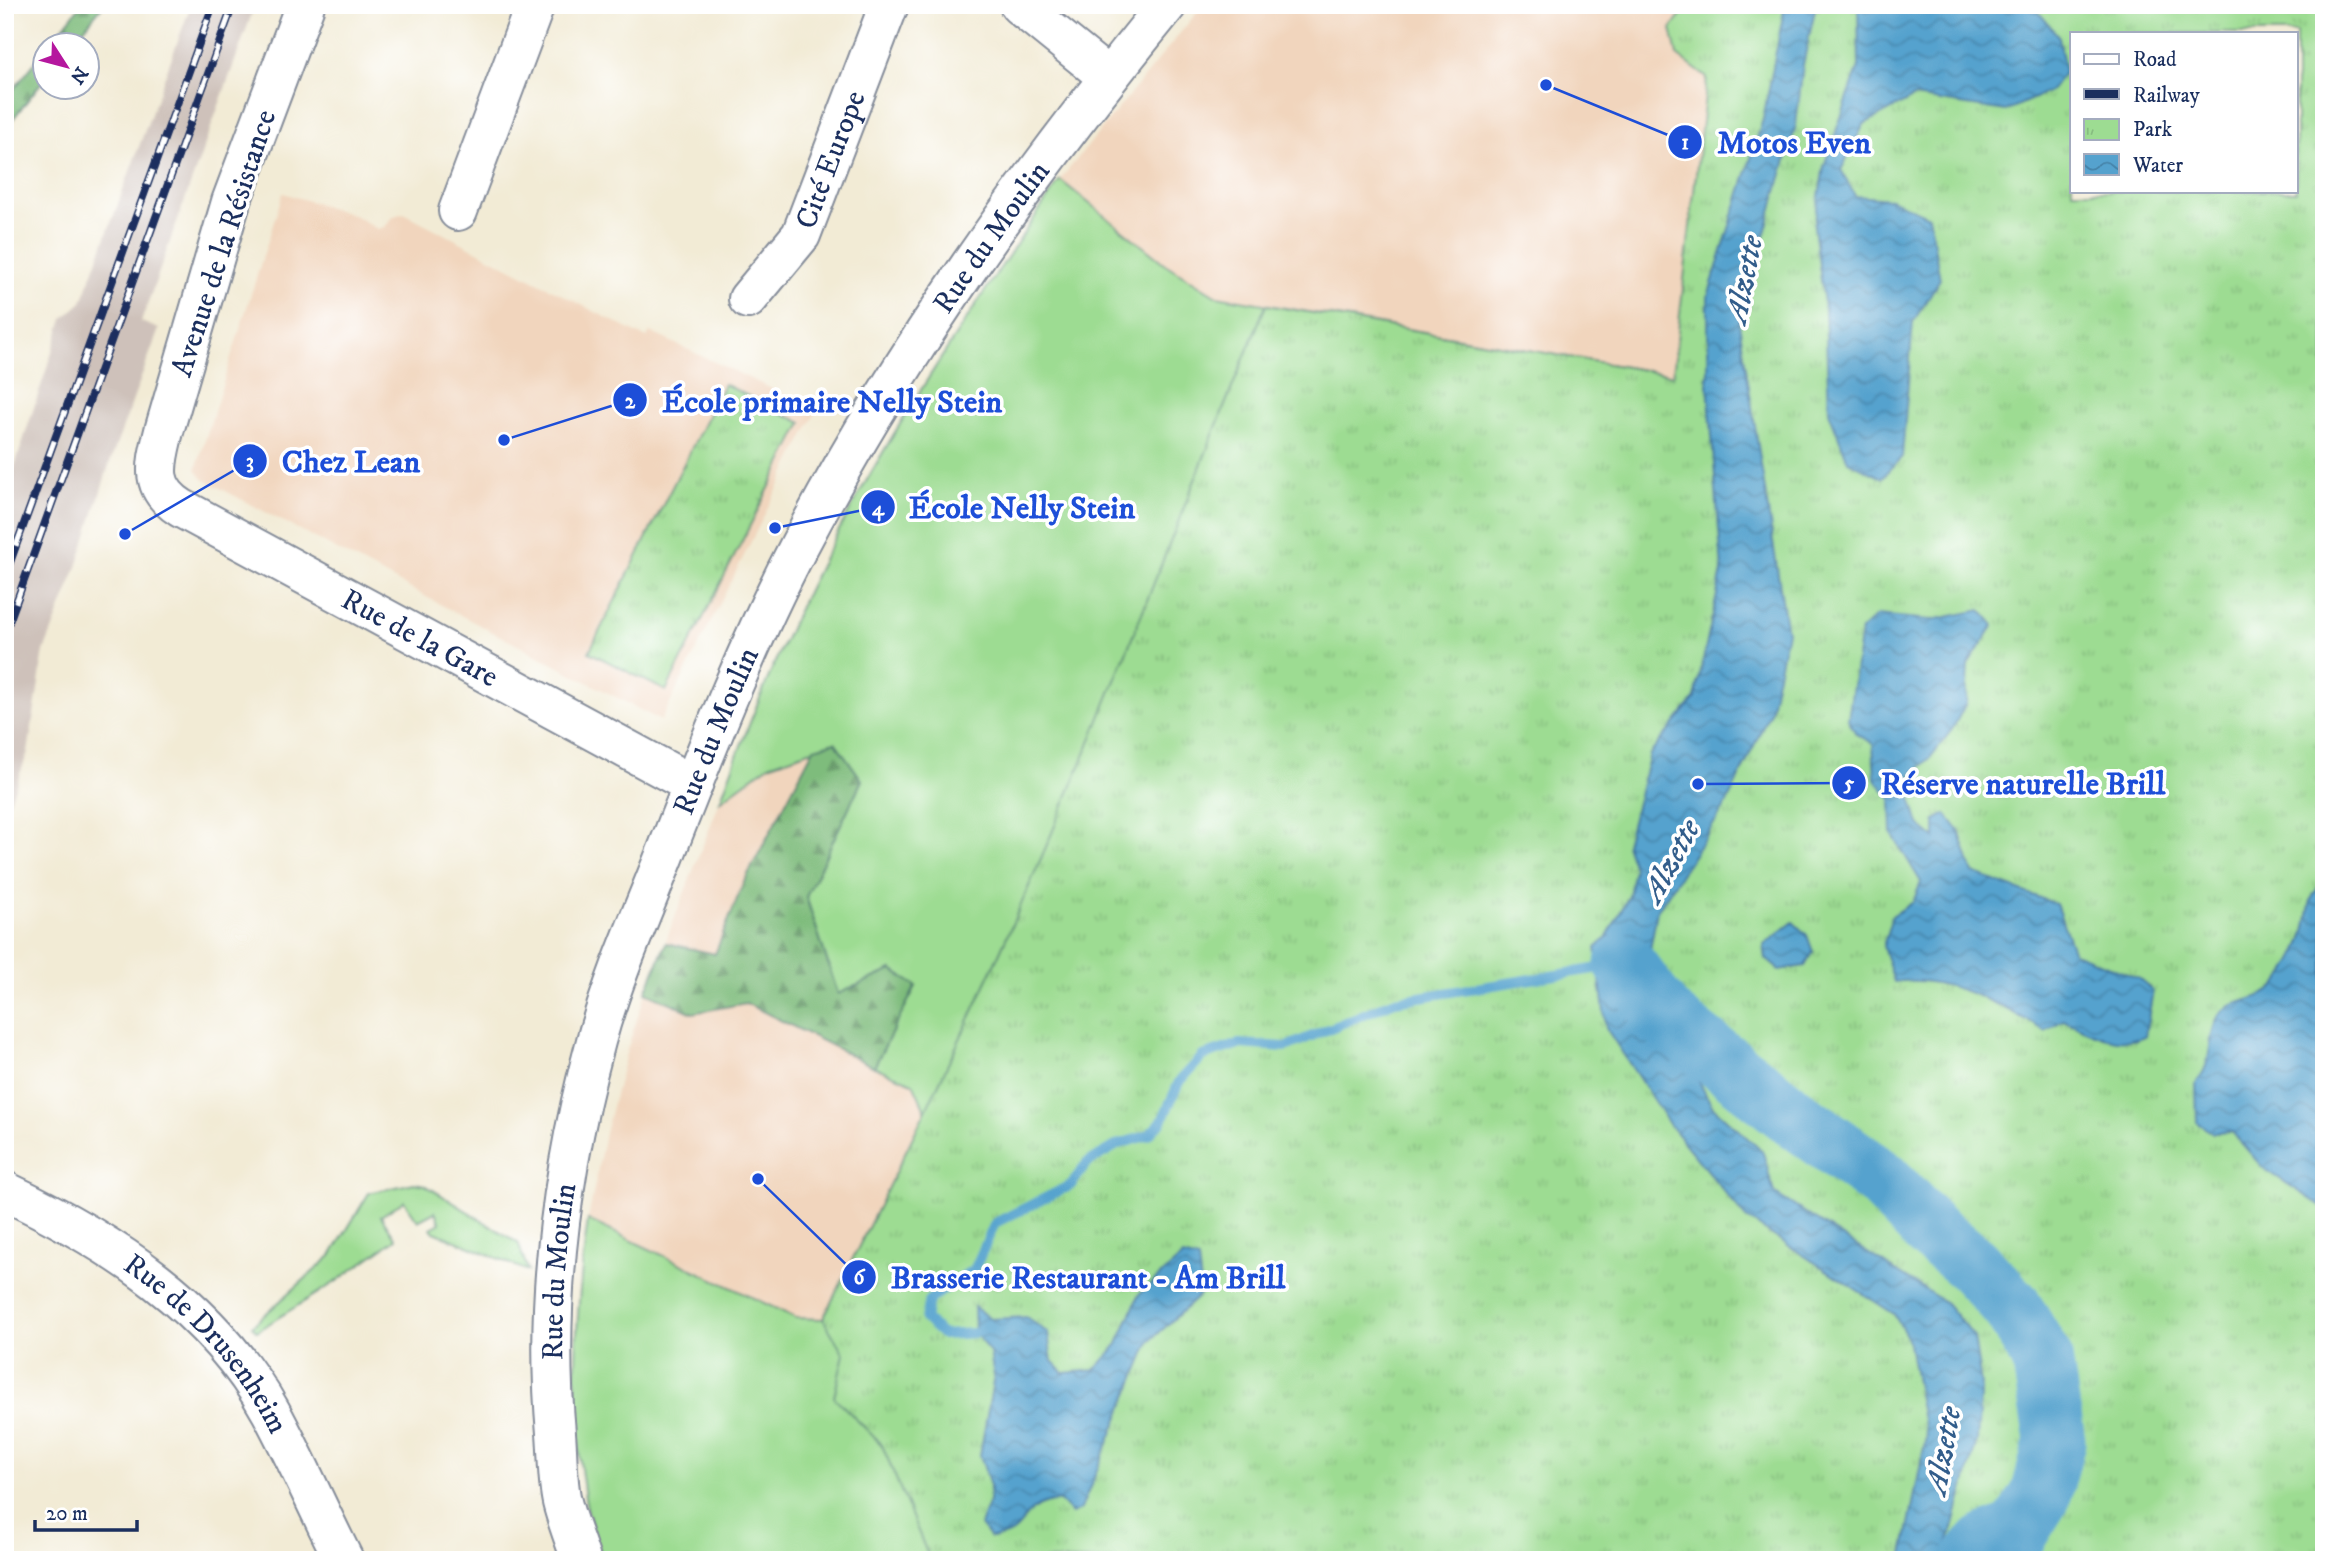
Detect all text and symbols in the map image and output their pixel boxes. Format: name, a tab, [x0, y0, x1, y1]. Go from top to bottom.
north arrow	[32, 32, 102, 102]
legend	[2070, 32, 2298, 192]
text: Road	[2133, 47, 2177, 73]
text: N	[64, 62, 92, 89]
text: Railway	[2133, 83, 2201, 109]
street label: Cité Europe	[788, 86, 874, 234]
street label: Avenue de la Résistance	[164, 105, 285, 381]
callout: Motos Even	[1668, 115, 1884, 168]
text: Park	[2133, 117, 2173, 143]
text: Motos Even	[1717, 124, 1871, 164]
text: 1	[1681, 130, 1689, 156]
text: Water	[2132, 153, 2183, 179]
street label: Rue du Moulin	[926, 154, 1059, 321]
water label: Alzette	[1716, 231, 1773, 329]
callout: École primaire Nelly Stein	[613, 374, 1016, 427]
text: École primaire Nelly Stein	[662, 383, 1003, 423]
text: 2	[625, 389, 636, 415]
callout: Chez Lean	[233, 434, 434, 487]
text: Chez Lean	[282, 443, 421, 483]
text: 3	[246, 449, 254, 475]
callout: École Nelly Stein	[860, 481, 1150, 534]
text: École Nelly Stein	[909, 489, 1136, 529]
text: 4	[872, 496, 885, 522]
street label: Rue de la Gare	[335, 581, 504, 696]
street label: Rue du Moulin	[666, 642, 768, 820]
callout: Réserve naturelle Brill	[1832, 756, 2179, 809]
text: Réserve naturelle Brill	[1881, 765, 2166, 805]
text: 5	[1843, 771, 1855, 797]
water label: Alzette	[1632, 812, 1711, 912]
street label: Rue du Moulin	[535, 1180, 585, 1360]
street label: Rue de Drusenheim	[116, 1246, 296, 1440]
callout: Brasserie Restaurant - Am Brill	[841, 1250, 1299, 1303]
text: Brasserie Restaurant - Am Brill	[891, 1259, 1286, 1299]
text: 6	[854, 1265, 866, 1291]
water label: Alzette	[1916, 1402, 1971, 1500]
scale bar	[35, 1488, 136, 1532]
text: 20 m	[46, 1501, 88, 1527]

